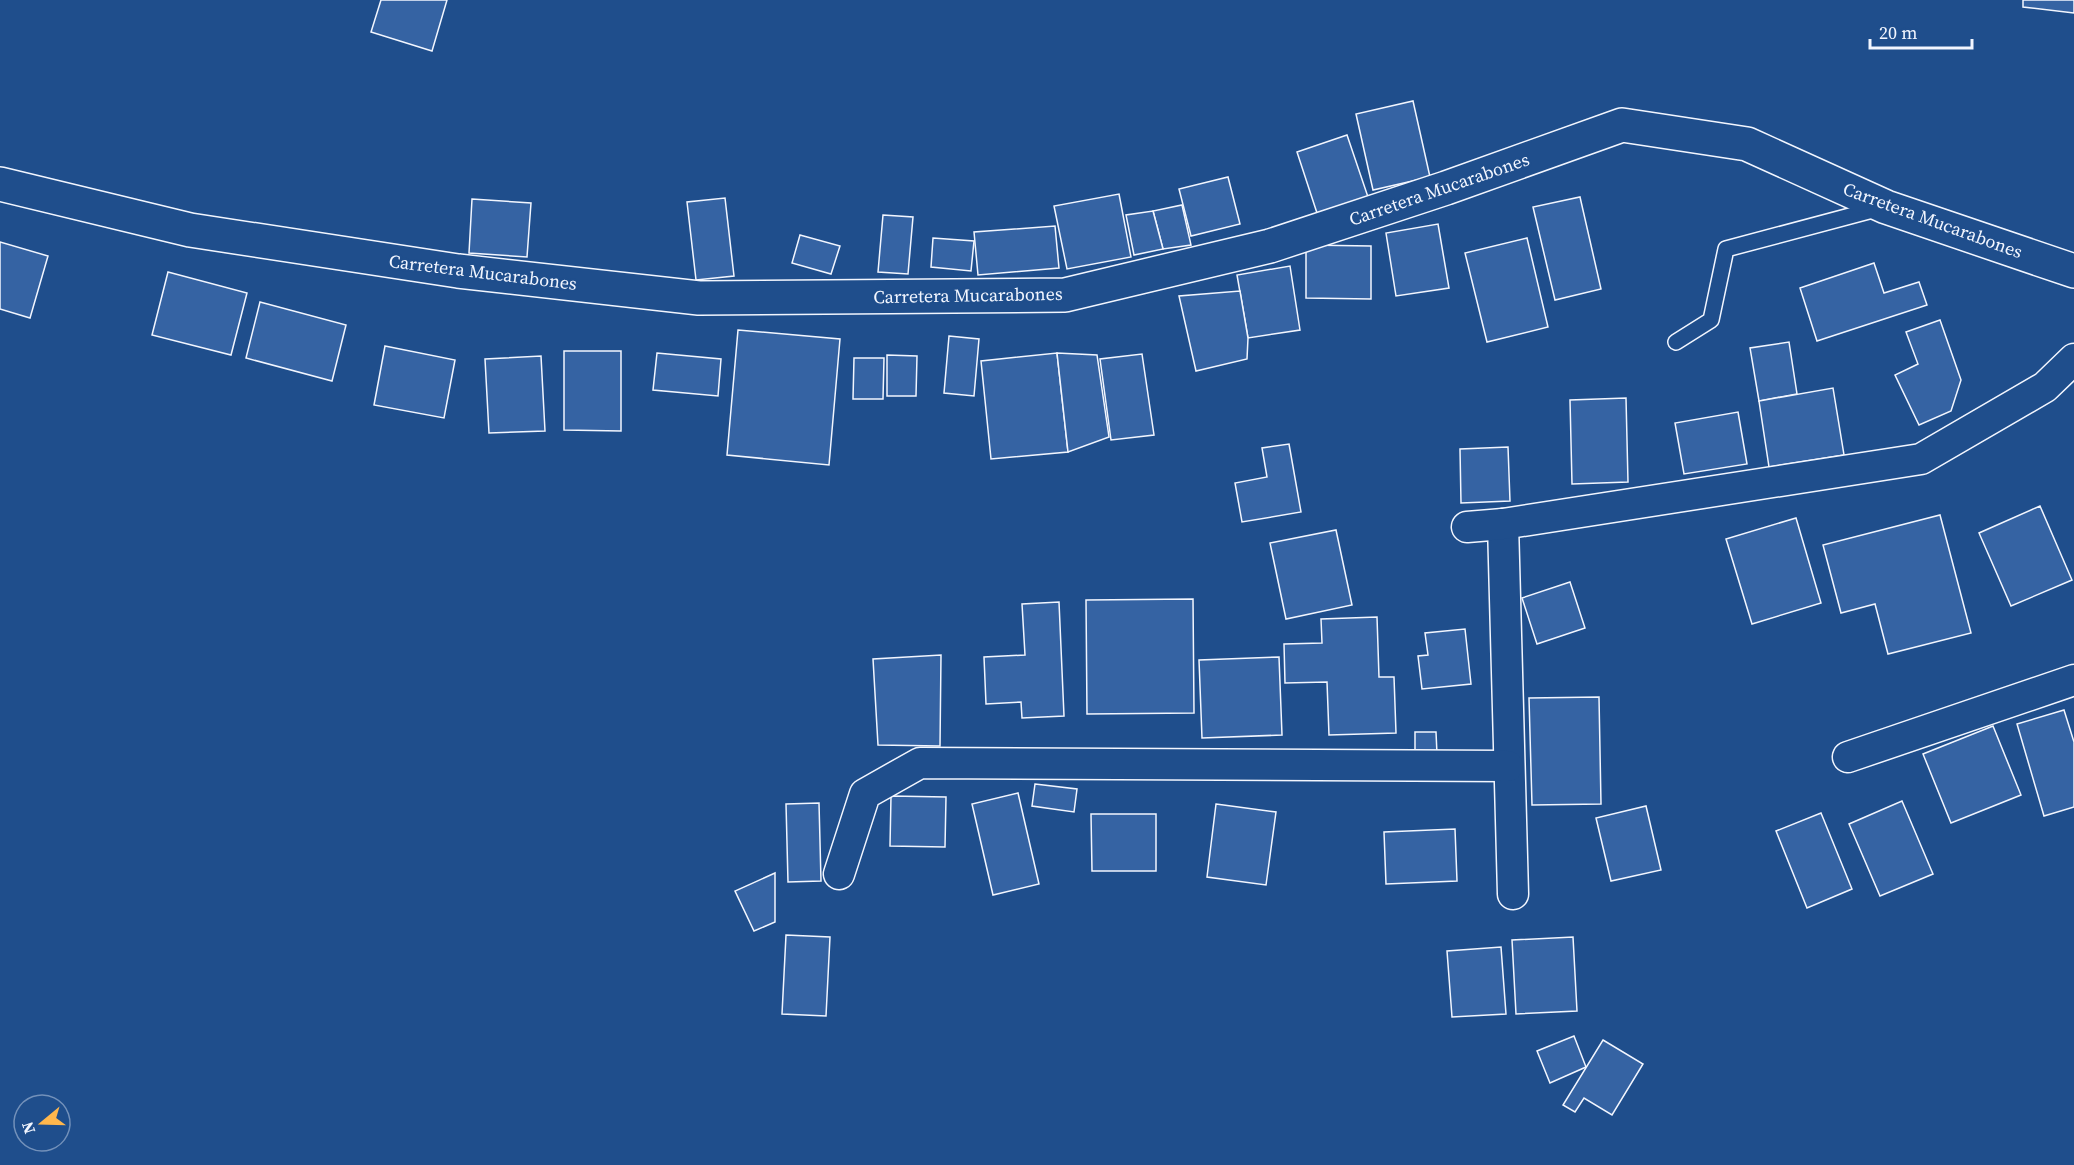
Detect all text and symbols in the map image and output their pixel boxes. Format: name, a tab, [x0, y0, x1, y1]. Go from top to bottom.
scale bar	[1870, 12, 1972, 50]
text: 20 m	[1879, 20, 1917, 45]
street label: Carretera Mucarabones	[1345, 146, 1533, 232]
street label: Carretera Mucarabones	[1840, 176, 2026, 264]
street label: Carretera Mucarabones	[388, 248, 579, 296]
street label: Carretera Mucarabones	[873, 281, 1063, 309]
north arrow	[12, 1093, 72, 1153]
text: N	[15, 1118, 40, 1137]

